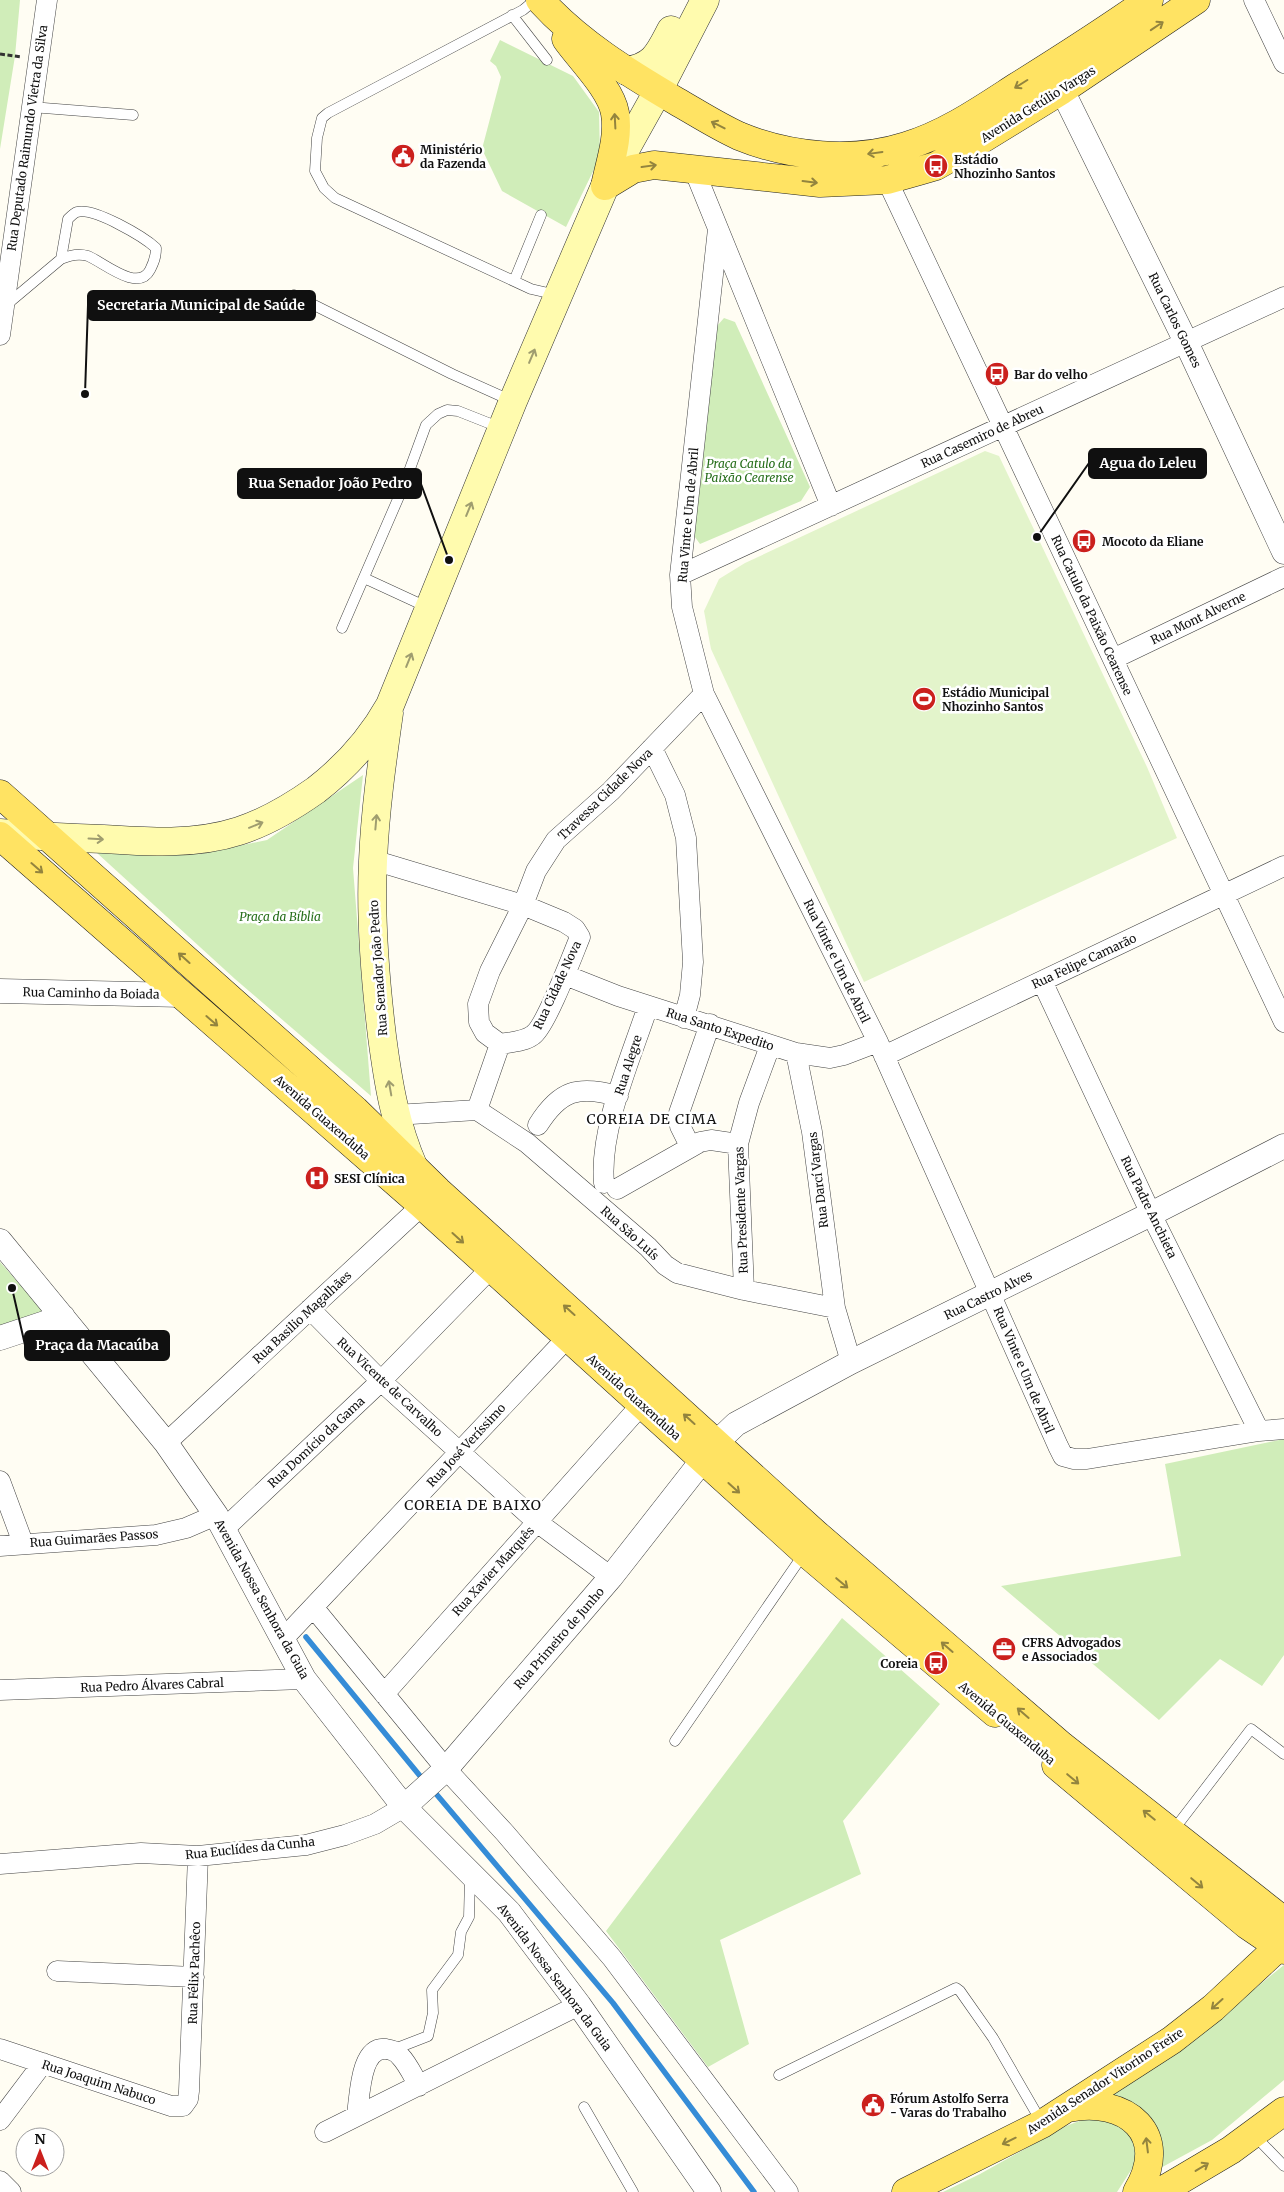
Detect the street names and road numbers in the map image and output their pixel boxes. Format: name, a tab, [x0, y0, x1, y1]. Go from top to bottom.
street label: Rua Deputado Raimundo Vietra da Silva	[4, 23, 50, 252]
street label: Avenida Getúlio Vargas	[977, 62, 1098, 146]
street label: Rua Carlos Gomes	[1145, 270, 1205, 370]
street label: Rua Casemiro de Abreu	[918, 401, 1046, 471]
street label: Rua Vinte e Um de Abril	[675, 447, 701, 583]
street label: Rua Catulo da Paixão Cearense	[1048, 533, 1136, 697]
street label: Rua Mont Alverne	[1148, 588, 1248, 648]
street label: Travessa Cidade Nova	[555, 745, 656, 843]
street label: Rua Vinte e Um de Abril	[801, 897, 874, 1025]
street label: Rua Senador João Pedro	[366, 899, 390, 1037]
street label: Rua Felipe Camarão	[1029, 930, 1139, 992]
street label: Rua Cidade Nova	[530, 938, 584, 1032]
street label: Rua Caminho da Boiada	[22, 984, 160, 1002]
street label: Rua Santo Expedito	[664, 1005, 776, 1053]
street label: Rua Alegre	[611, 1033, 645, 1097]
street label: Avenida Guaxenduba	[271, 1071, 373, 1163]
street label: Rua Darcí Vargas	[805, 1131, 831, 1229]
street label: Rua Presidente Vargas	[731, 1146, 751, 1274]
street label: Rua Padre Anchieta	[1118, 1153, 1181, 1261]
street label: Rua São Luís	[598, 1203, 662, 1263]
street label: Rua Basilio Magalhães	[250, 1267, 354, 1367]
street label: Rua Castro Alves	[942, 1267, 1035, 1323]
street label: Rua Vinte e Um de Abril	[991, 1305, 1058, 1436]
street label: Rua Vicente de Carvalho	[334, 1334, 446, 1440]
street label: Avenida Guaxenduba	[583, 1350, 684, 1443]
street label: Rua Domício da Gama	[265, 1393, 368, 1491]
street label: Rua José Veríssimo	[424, 1400, 508, 1490]
street label: Avenida Nossa Senhora da Guia	[211, 1516, 313, 1682]
street label: Rua Xavier Marquês	[449, 1523, 537, 1619]
street label: Rua Guimarães Passos	[29, 1526, 159, 1550]
street label: Rua Primeiro de Junho	[511, 1584, 607, 1692]
street label: Rua Pedro Álvares Cabral	[80, 1675, 224, 1695]
street label: Avenida Guaxenduba	[955, 1678, 1059, 1768]
street label: Rua Euclídes da Cunha	[185, 1834, 316, 1862]
street label: Avenida Nossa Senhora da Guia	[494, 1900, 616, 2054]
street label: Rua Félix Pachêco	[185, 1921, 203, 2025]
street label: Avenida Senador Vitorino Freire	[1023, 2025, 1186, 2138]
street label: Rua Joaquim Nabuco	[40, 2056, 158, 2108]

